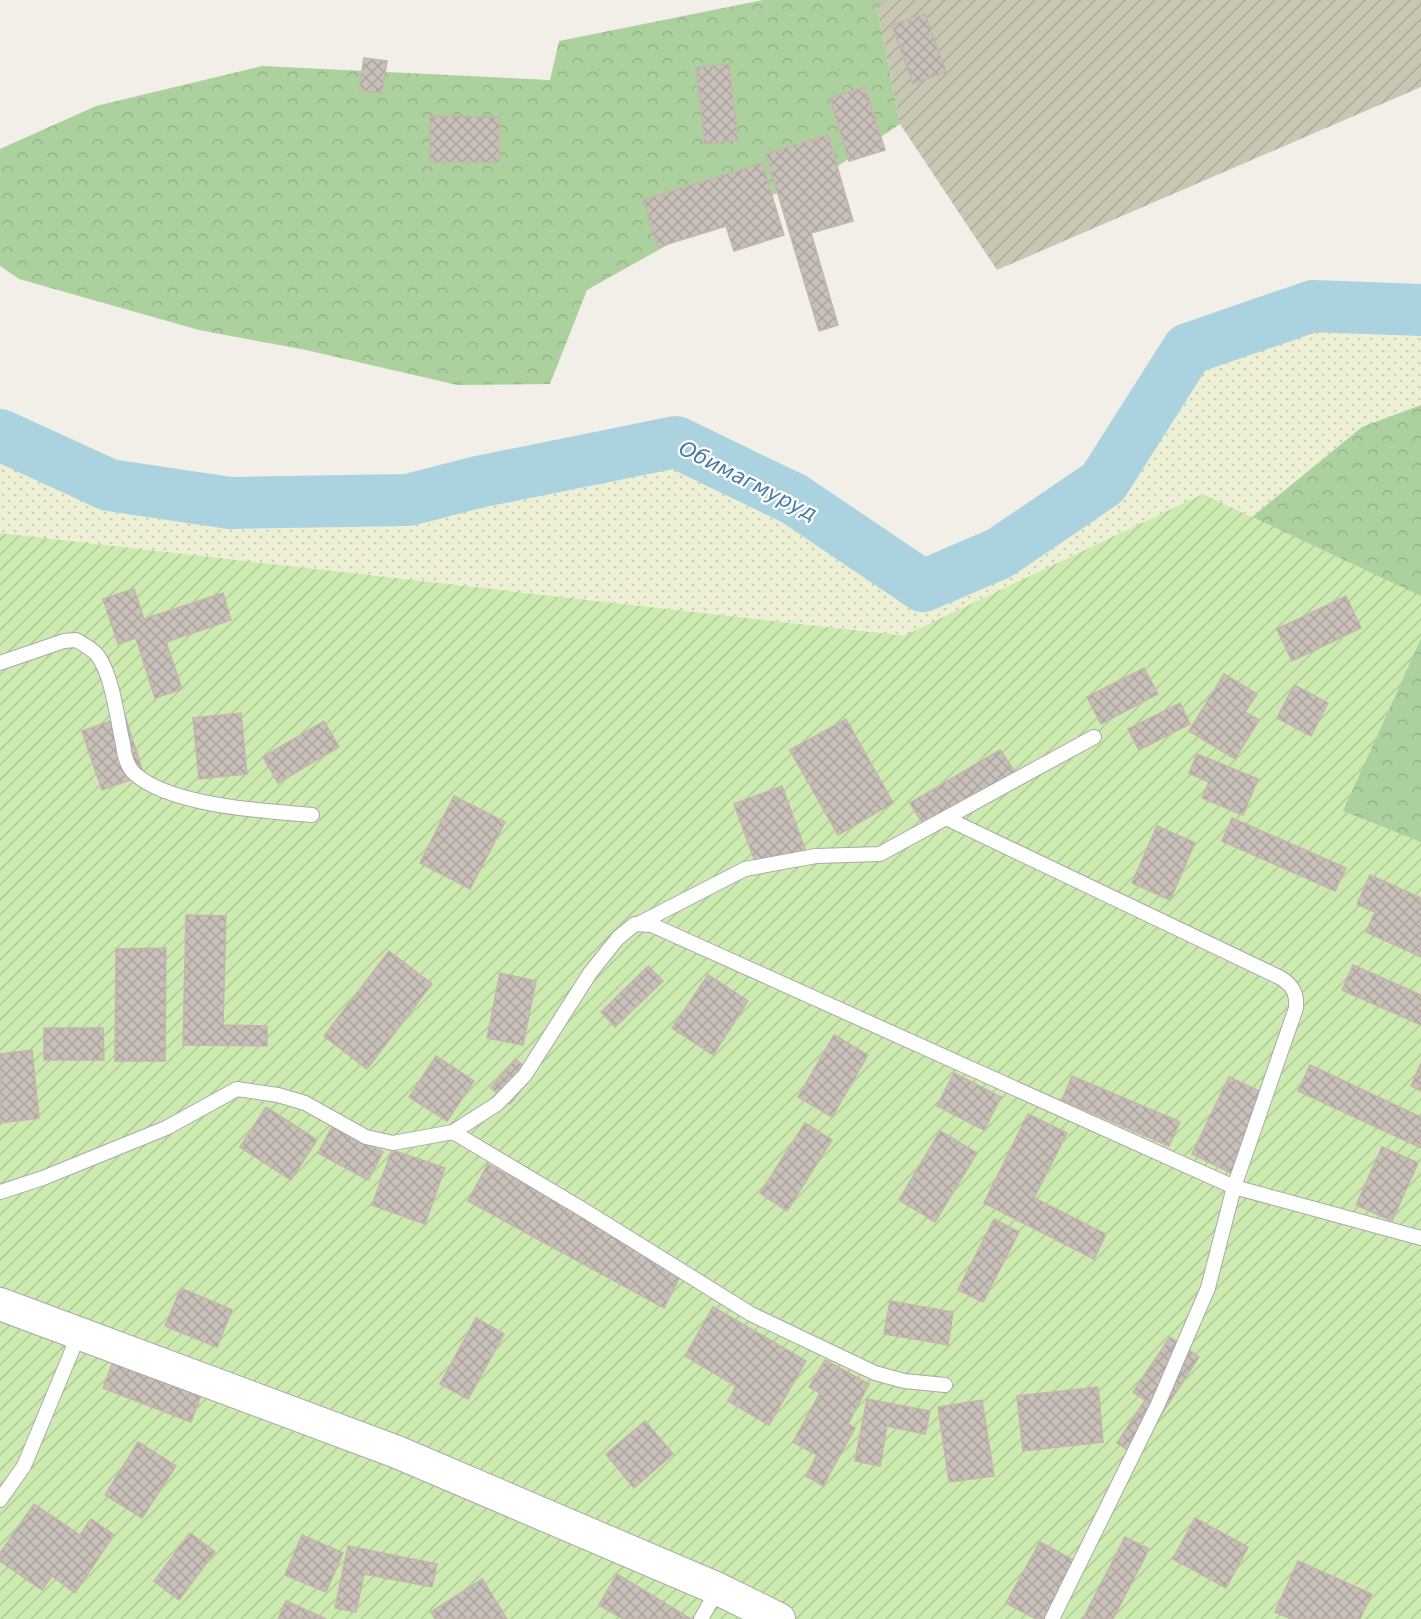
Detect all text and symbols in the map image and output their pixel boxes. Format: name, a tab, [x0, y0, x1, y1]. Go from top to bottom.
water label: Обимагмуруд	[675, 436, 821, 526]

